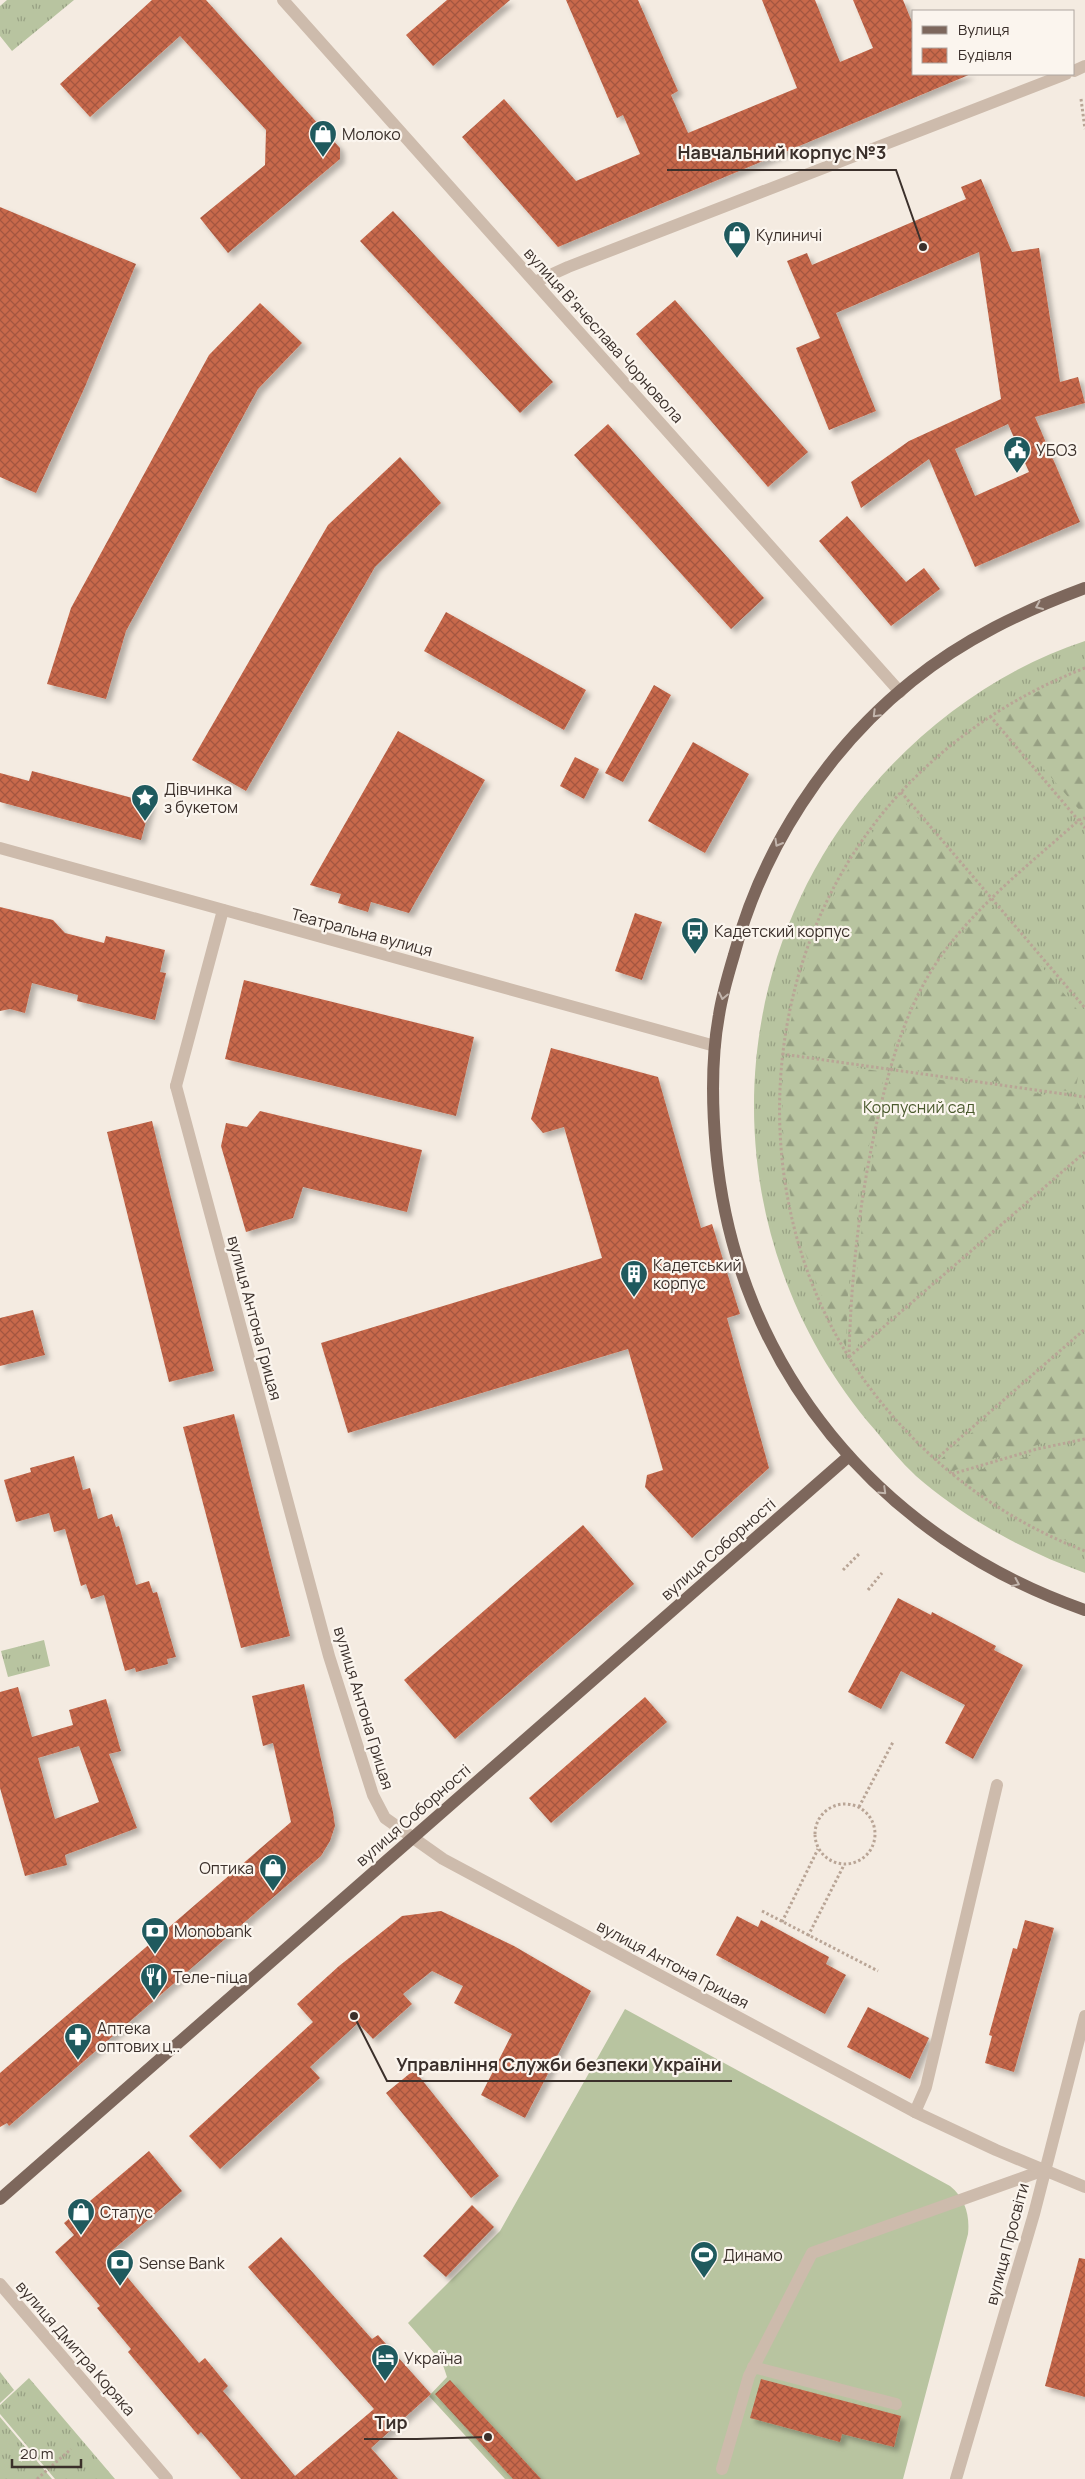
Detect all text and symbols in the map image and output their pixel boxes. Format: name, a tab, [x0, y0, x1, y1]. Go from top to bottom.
legend	[912, 10, 1075, 75]
text: Вулиця	[958, 19, 1010, 40]
text: Будівля	[958, 44, 1012, 65]
shop icon: Молоко	[308, 119, 338, 158]
place label: Молоко	[342, 123, 401, 145]
callout: Навчальний корпус №3	[667, 137, 896, 170]
text: Навчальний корпус №3	[678, 140, 886, 164]
shop icon: Кулиничі	[722, 220, 752, 259]
place label: Кулиничі	[756, 224, 822, 246]
street label: вулиця Вʼячеслава Чорновола	[519, 243, 689, 427]
public building icon: УБОЗ	[1002, 435, 1032, 474]
place label: УБОЗ	[1036, 439, 1077, 461]
one-way arrow	[1035, 599, 1044, 610]
one-way arrow	[873, 709, 882, 718]
place label: Дівчинка з букетом	[164, 778, 238, 818]
place icon: Дівчинка з букетом	[130, 783, 160, 822]
one-way arrow	[775, 838, 785, 847]
street label: Театральна вулиця	[289, 903, 435, 961]
bus stop icon: Кадетский корпус	[680, 916, 710, 955]
place label: Кадетский корпус	[714, 920, 850, 942]
one-way arrow	[718, 991, 729, 1000]
park label: Корпусний сад	[863, 1096, 975, 1118]
street label: вулиця Антона Грицая	[222, 1233, 288, 1403]
place label: Кадетський корпус	[653, 1254, 742, 1294]
building icon: Кадетський корпус	[619, 1259, 649, 1298]
one-way arrow	[877, 1485, 886, 1494]
street label: вулиця Соборності	[656, 1493, 780, 1605]
one-way arrow	[1011, 1576, 1020, 1587]
street label: вулиця Антона Грицая	[329, 1624, 399, 1792]
street label: вулиця Соборності	[351, 1759, 475, 1871]
shop icon: Оптика	[258, 1853, 288, 1892]
place label: Оптика	[199, 1857, 254, 1879]
street label: вулиця Антона Грицая	[593, 1915, 753, 2013]
bank icon: Monobank	[140, 1916, 170, 1955]
place label: Monobank	[174, 1920, 253, 1942]
restaurant icon: Теле-піца	[139, 1962, 169, 2001]
place label: Теле-піца	[173, 1966, 248, 1988]
place label: Аптека оптових ц..	[97, 2017, 180, 2057]
pharmacy icon: Аптека оптових ц..	[63, 2022, 93, 2061]
callout: Управління Служби безпеки України	[387, 2048, 732, 2081]
text: Управління Служби безпеки України	[396, 2052, 722, 2076]
street label: вулиця Просвіти	[980, 2181, 1034, 2307]
shop icon: Статус	[66, 2197, 96, 2236]
place label: Статус	[100, 2201, 153, 2223]
sports icon: Динамо	[689, 2240, 719, 2279]
place label: Динамо	[723, 2244, 783, 2266]
bank icon: Sense Bank	[105, 2248, 135, 2287]
place label: Sense Bank	[139, 2252, 226, 2274]
street label: вулиця Дмитра Коряка	[11, 2276, 141, 2420]
hotel icon: Україна	[370, 2343, 400, 2382]
place label: Україна	[404, 2347, 462, 2369]
callout: Тир	[364, 2406, 417, 2439]
text: Тир	[375, 2410, 407, 2434]
scale bar	[12, 2436, 81, 2468]
text: 20 m	[20, 2443, 53, 2464]

